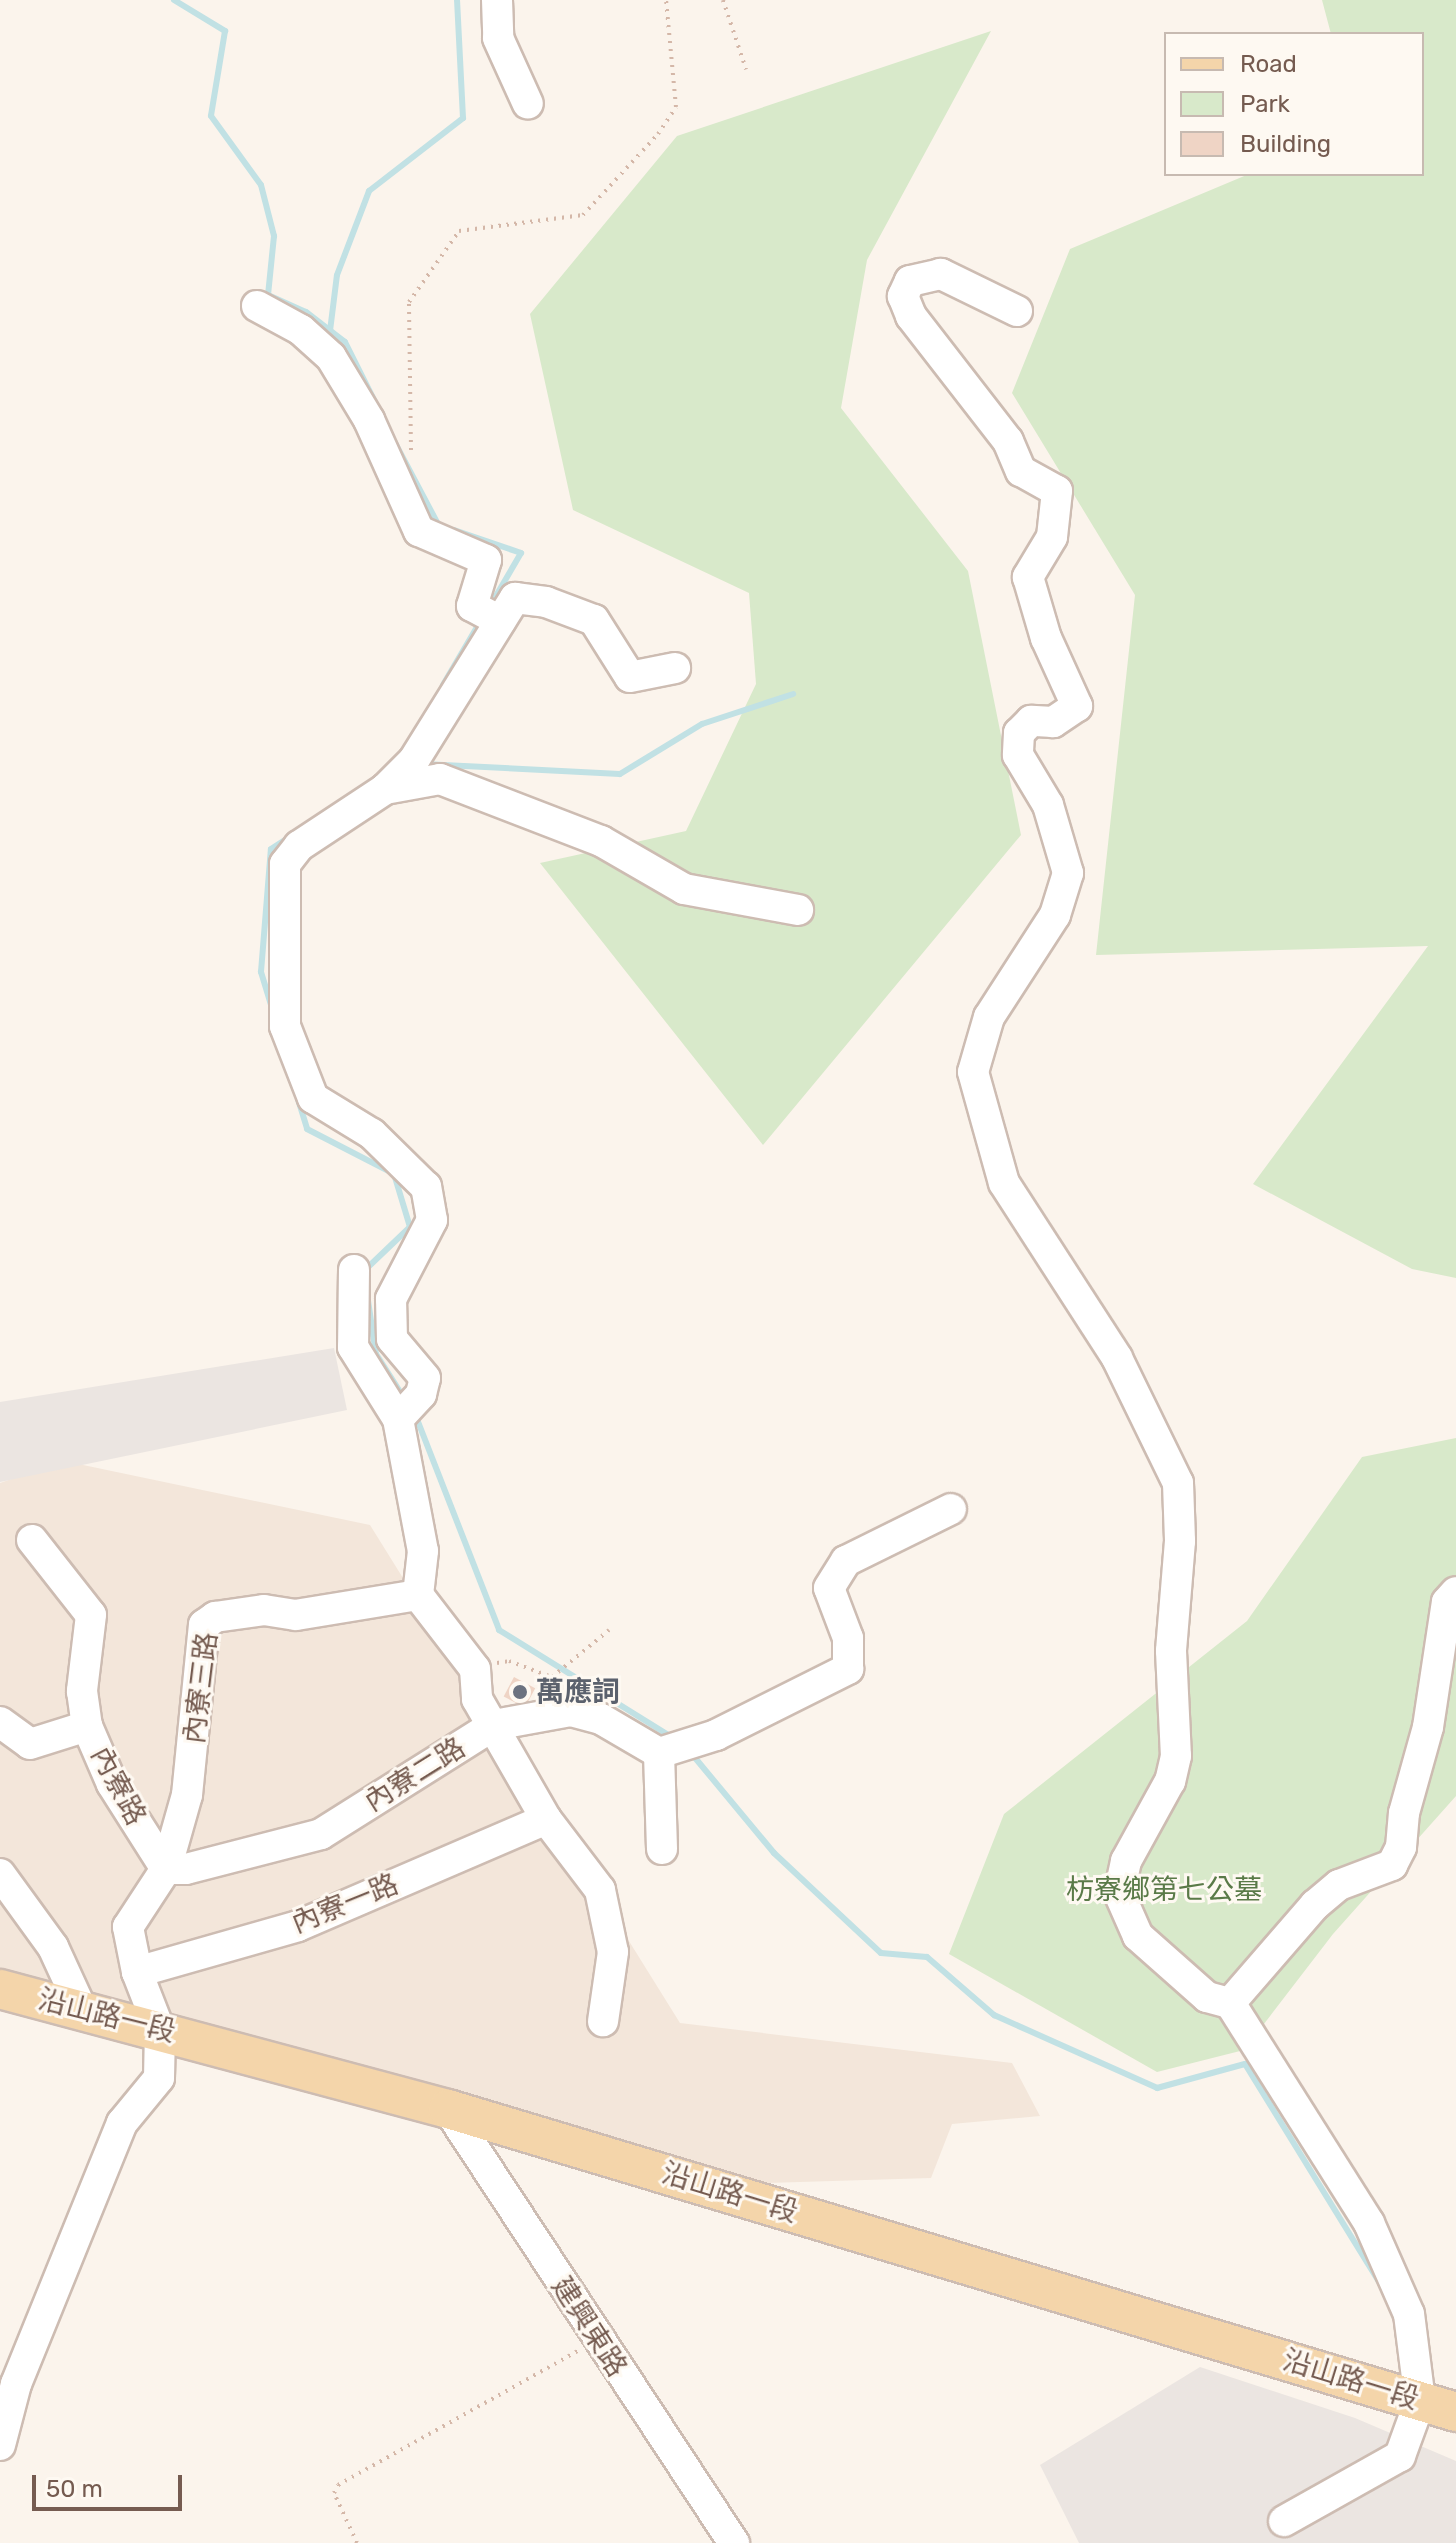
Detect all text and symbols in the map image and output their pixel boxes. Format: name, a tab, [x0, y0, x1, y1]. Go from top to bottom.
legend	[1164, 32, 1424, 176]
text: Road	[1240, 50, 1297, 78]
text: Park	[1240, 90, 1290, 118]
text: Building	[1240, 130, 1331, 158]
street label: 內寮三路	[178, 1630, 224, 1746]
place label: 萬應詞	[536, 1675, 620, 1709]
marker: 萬應詞	[511, 1683, 529, 1701]
street label: 內寮二路	[359, 1731, 471, 1819]
street label: 內寮路	[83, 1741, 153, 1831]
street label: 內寮一路	[287, 1867, 403, 1941]
park label: 枋寮鄉第七公墓	[1066, 1873, 1262, 1907]
street label: 沿山路一段	[35, 1983, 179, 2049]
street label: 沿山路一段	[658, 2156, 802, 2230]
street label: 建興東路	[544, 2271, 634, 2383]
street label: 沿山路一段	[1279, 2343, 1423, 2417]
scale bar	[36, 2459, 186, 2509]
text: 50 m	[46, 2475, 103, 2503]

